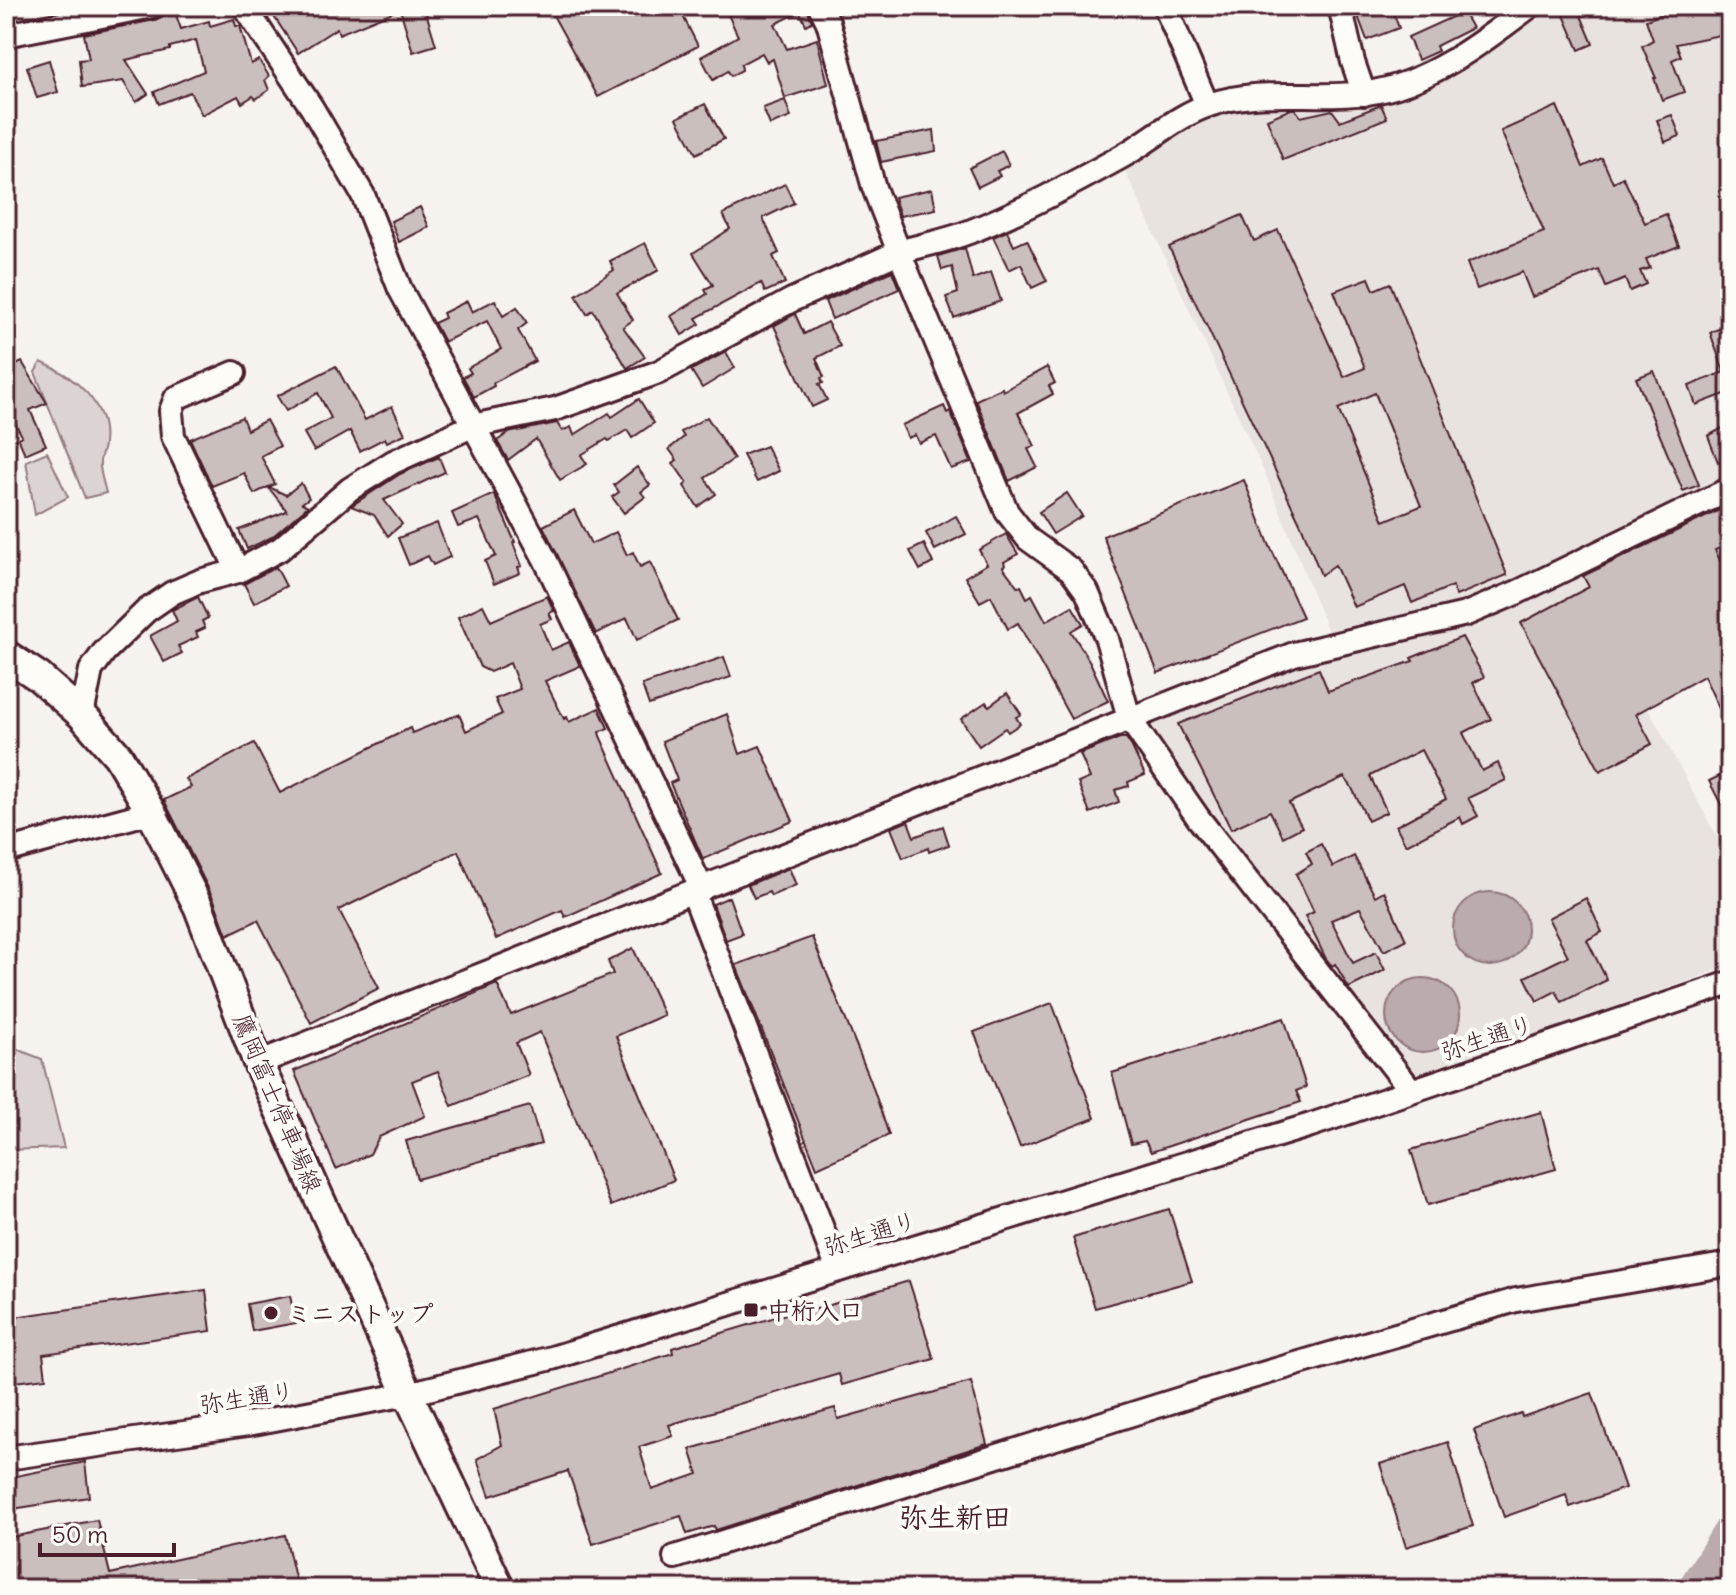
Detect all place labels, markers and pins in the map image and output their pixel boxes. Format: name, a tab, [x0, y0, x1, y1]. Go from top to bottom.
place label: 中桁入口	[767, 1295, 863, 1325]
place label: ミニストップ	[287, 1298, 433, 1328]
marker: 中桁入口	[742, 1301, 760, 1319]
marker: ミニストップ	[262, 1304, 280, 1322]

